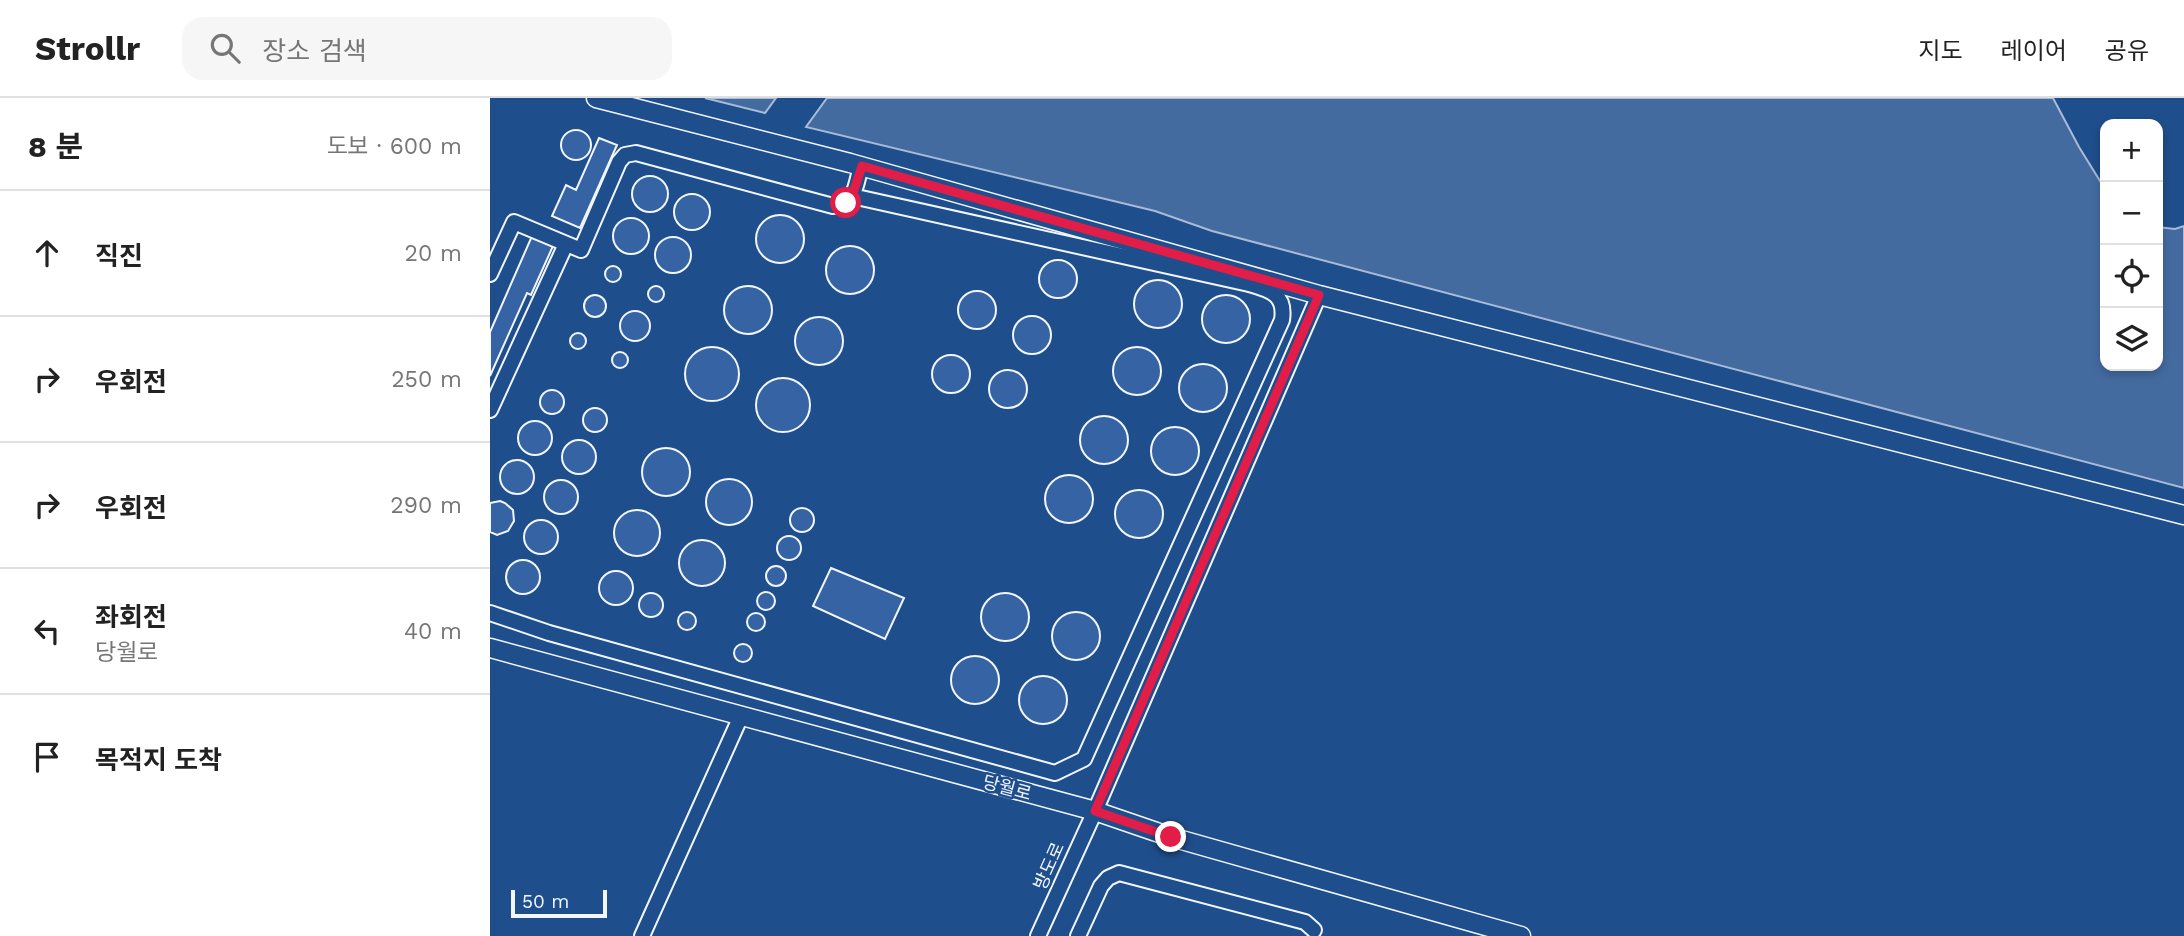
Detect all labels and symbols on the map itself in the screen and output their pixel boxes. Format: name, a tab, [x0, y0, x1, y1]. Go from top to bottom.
route start	[830, 187, 861, 218]
street label: 당월로	[980, 771, 1034, 804]
route end	[1155, 821, 1186, 852]
street label: 방도로	[1029, 839, 1068, 893]
scale bar	[511, 887, 607, 919]

